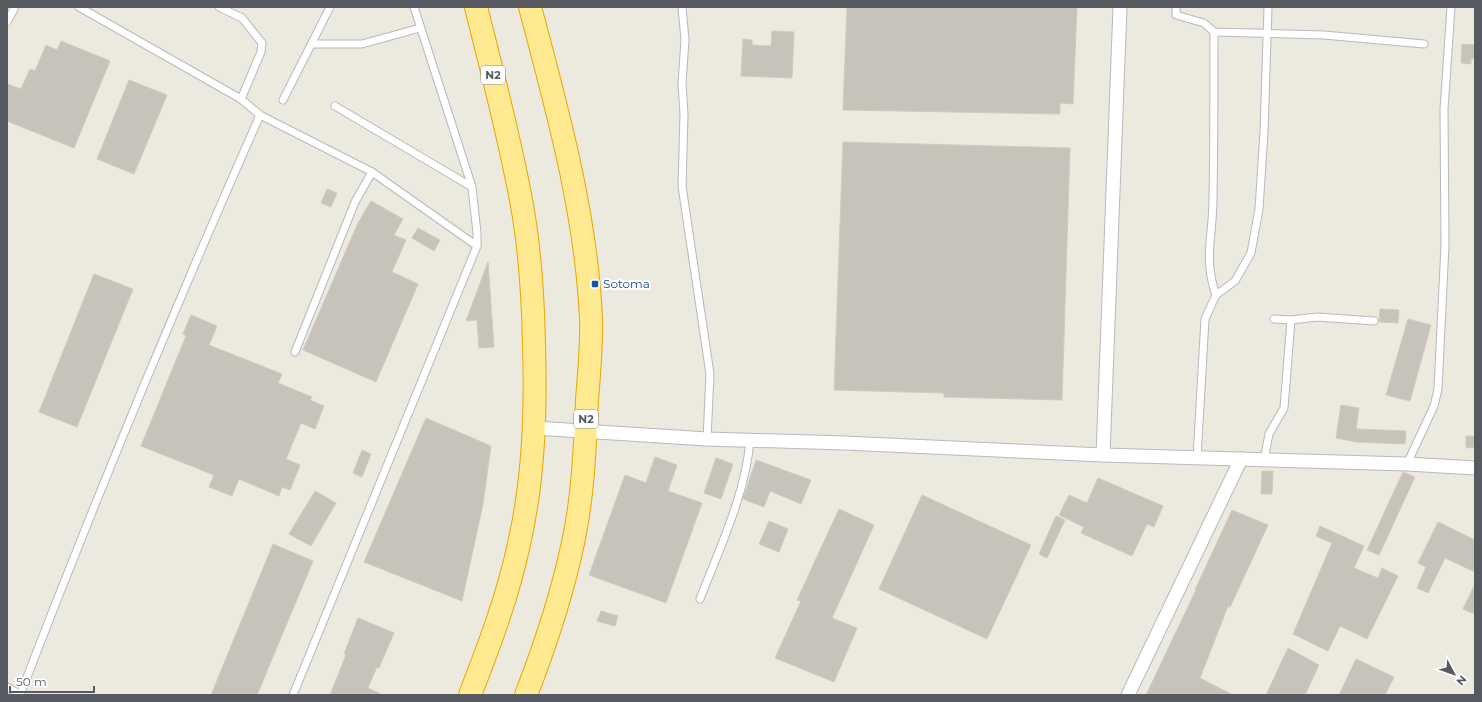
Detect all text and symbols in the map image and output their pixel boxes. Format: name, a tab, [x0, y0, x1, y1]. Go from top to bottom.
road number: N2	[481, 66, 505, 84]
place label: Sotoma	[603, 276, 650, 291]
marker: Sotoma	[590, 279, 600, 289]
road number: N2	[574, 410, 598, 428]
north arrow	[1434, 654, 1474, 694]
scale bar	[10, 668, 94, 694]
text: N	[1453, 673, 1470, 689]
text: 50 m	[16, 674, 47, 689]

